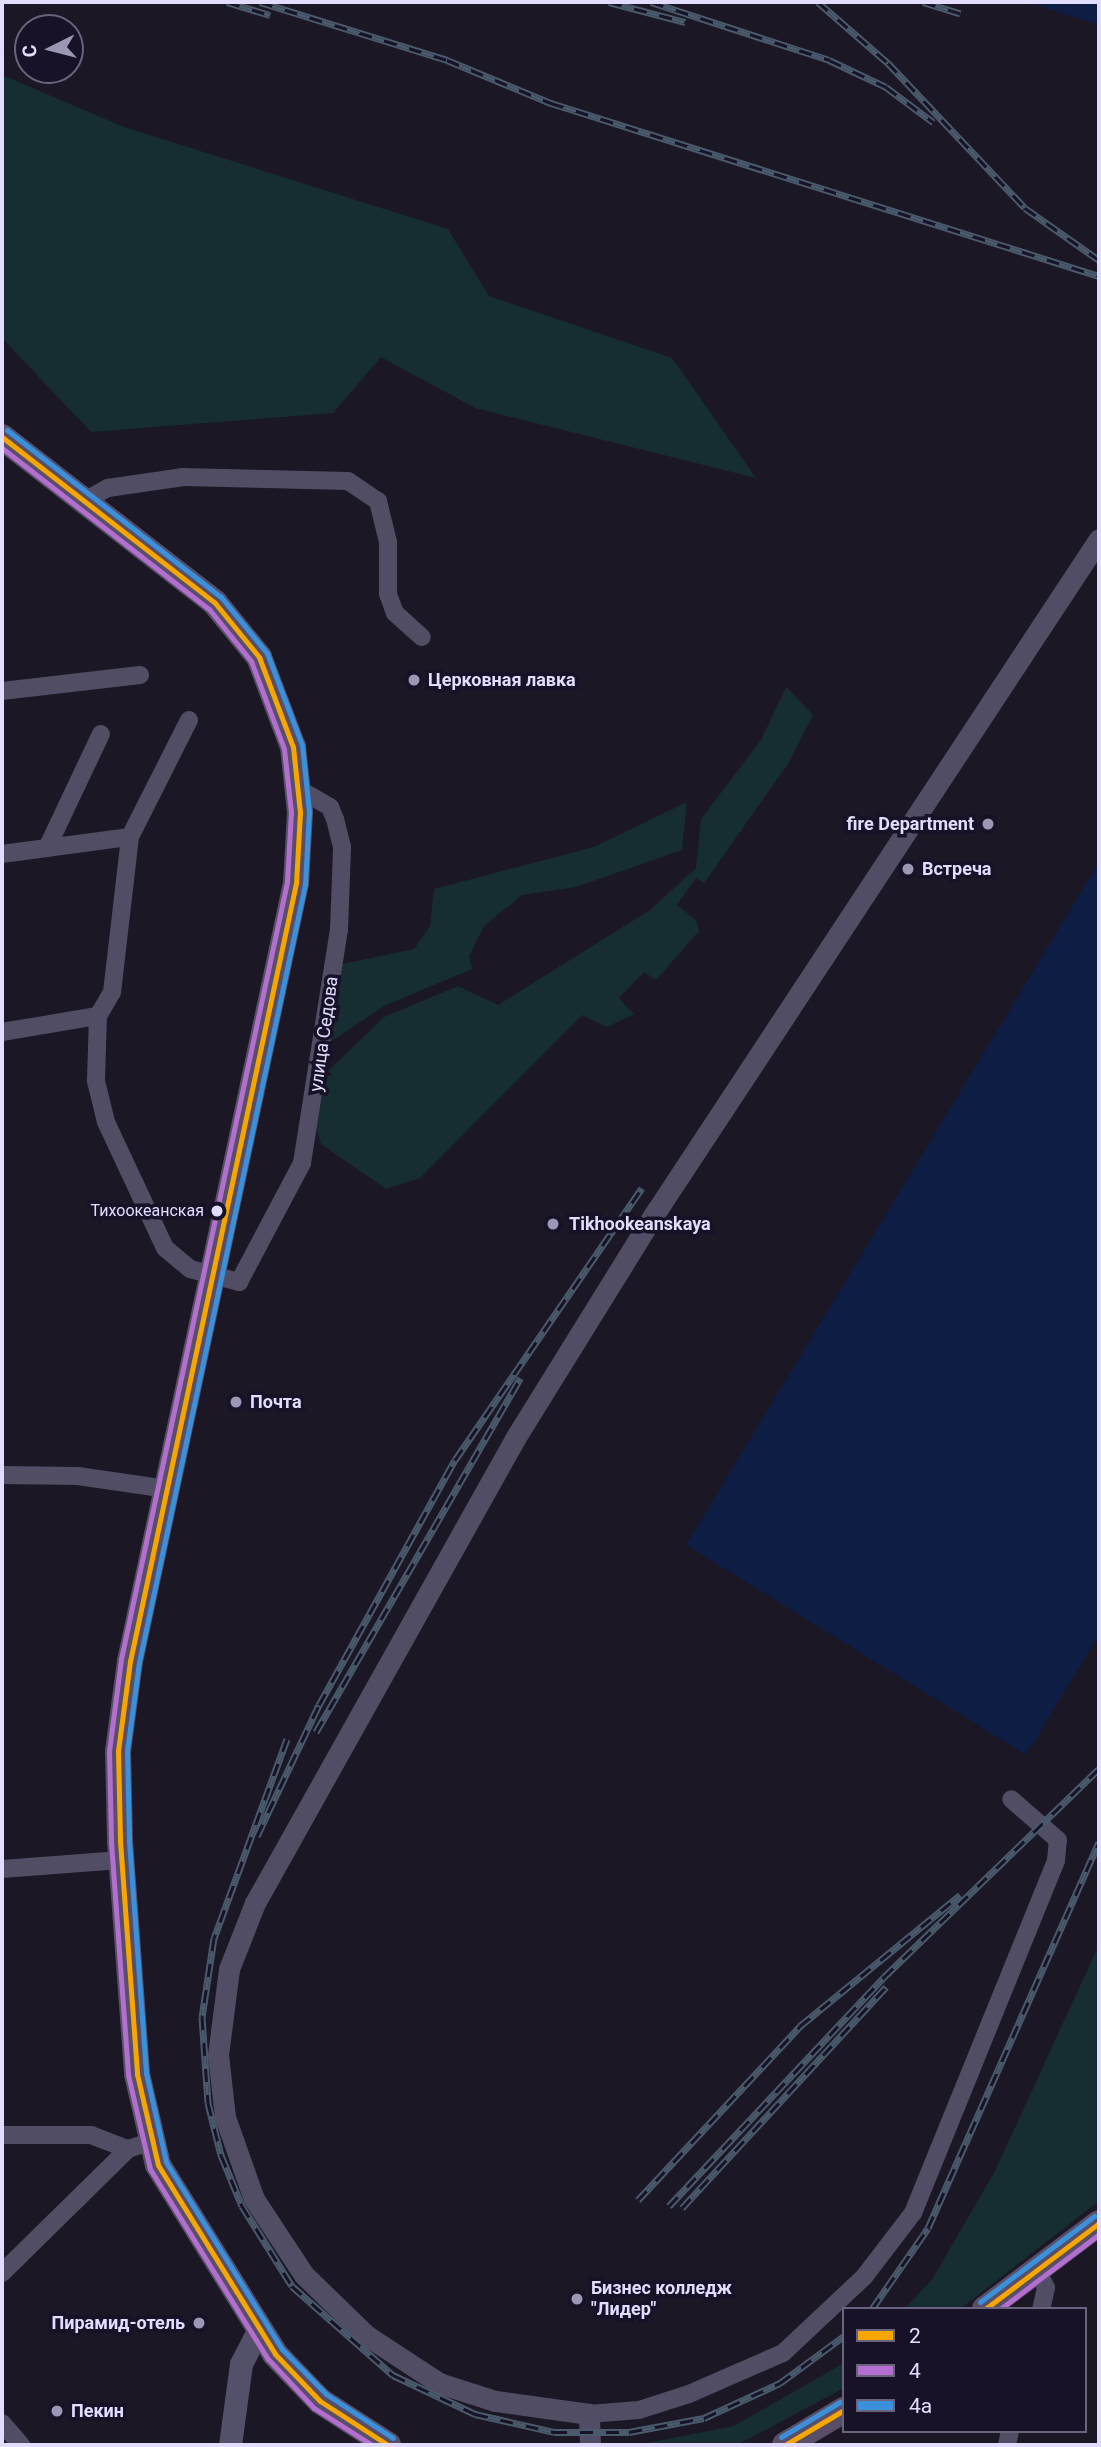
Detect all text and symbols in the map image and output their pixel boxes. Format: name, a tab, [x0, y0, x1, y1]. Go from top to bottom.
north arrow	[14, 14, 84, 84]
text: С	[18, 44, 42, 58]
place label: Церковная лавка	[428, 669, 576, 691]
marker: Церковная лавка	[406, 672, 422, 688]
place label: fire Department	[847, 813, 974, 835]
marker: fire Department	[980, 816, 996, 832]
place label: Встреча	[922, 858, 991, 880]
marker: Встреча	[900, 861, 916, 877]
street label: улица Седова	[305, 975, 343, 1093]
place label: Тихоокеанская	[91, 1201, 204, 1221]
marker: Тихоокеанская	[210, 1204, 224, 1218]
place label: Tikhookeanskaya	[569, 1213, 711, 1235]
marker: Tikhookeanskaya	[543, 1214, 563, 1234]
place label: Почта	[250, 1391, 302, 1413]
marker: Почта	[228, 1394, 244, 1410]
place label: Бизнес колледж "Лидер"	[591, 2278, 732, 2320]
marker: Бизнес колледж "Лидер"	[569, 2291, 585, 2307]
legend	[842, 2307, 1087, 2433]
place label: Пирамид-отель	[52, 2312, 185, 2334]
marker: Пирамид-отель	[191, 2315, 207, 2331]
text: 2	[909, 2324, 921, 2348]
text: 4	[909, 2359, 921, 2383]
text: 4а	[909, 2394, 932, 2418]
place label: Пекин	[71, 2400, 124, 2422]
marker: Пекин	[49, 2403, 65, 2419]

